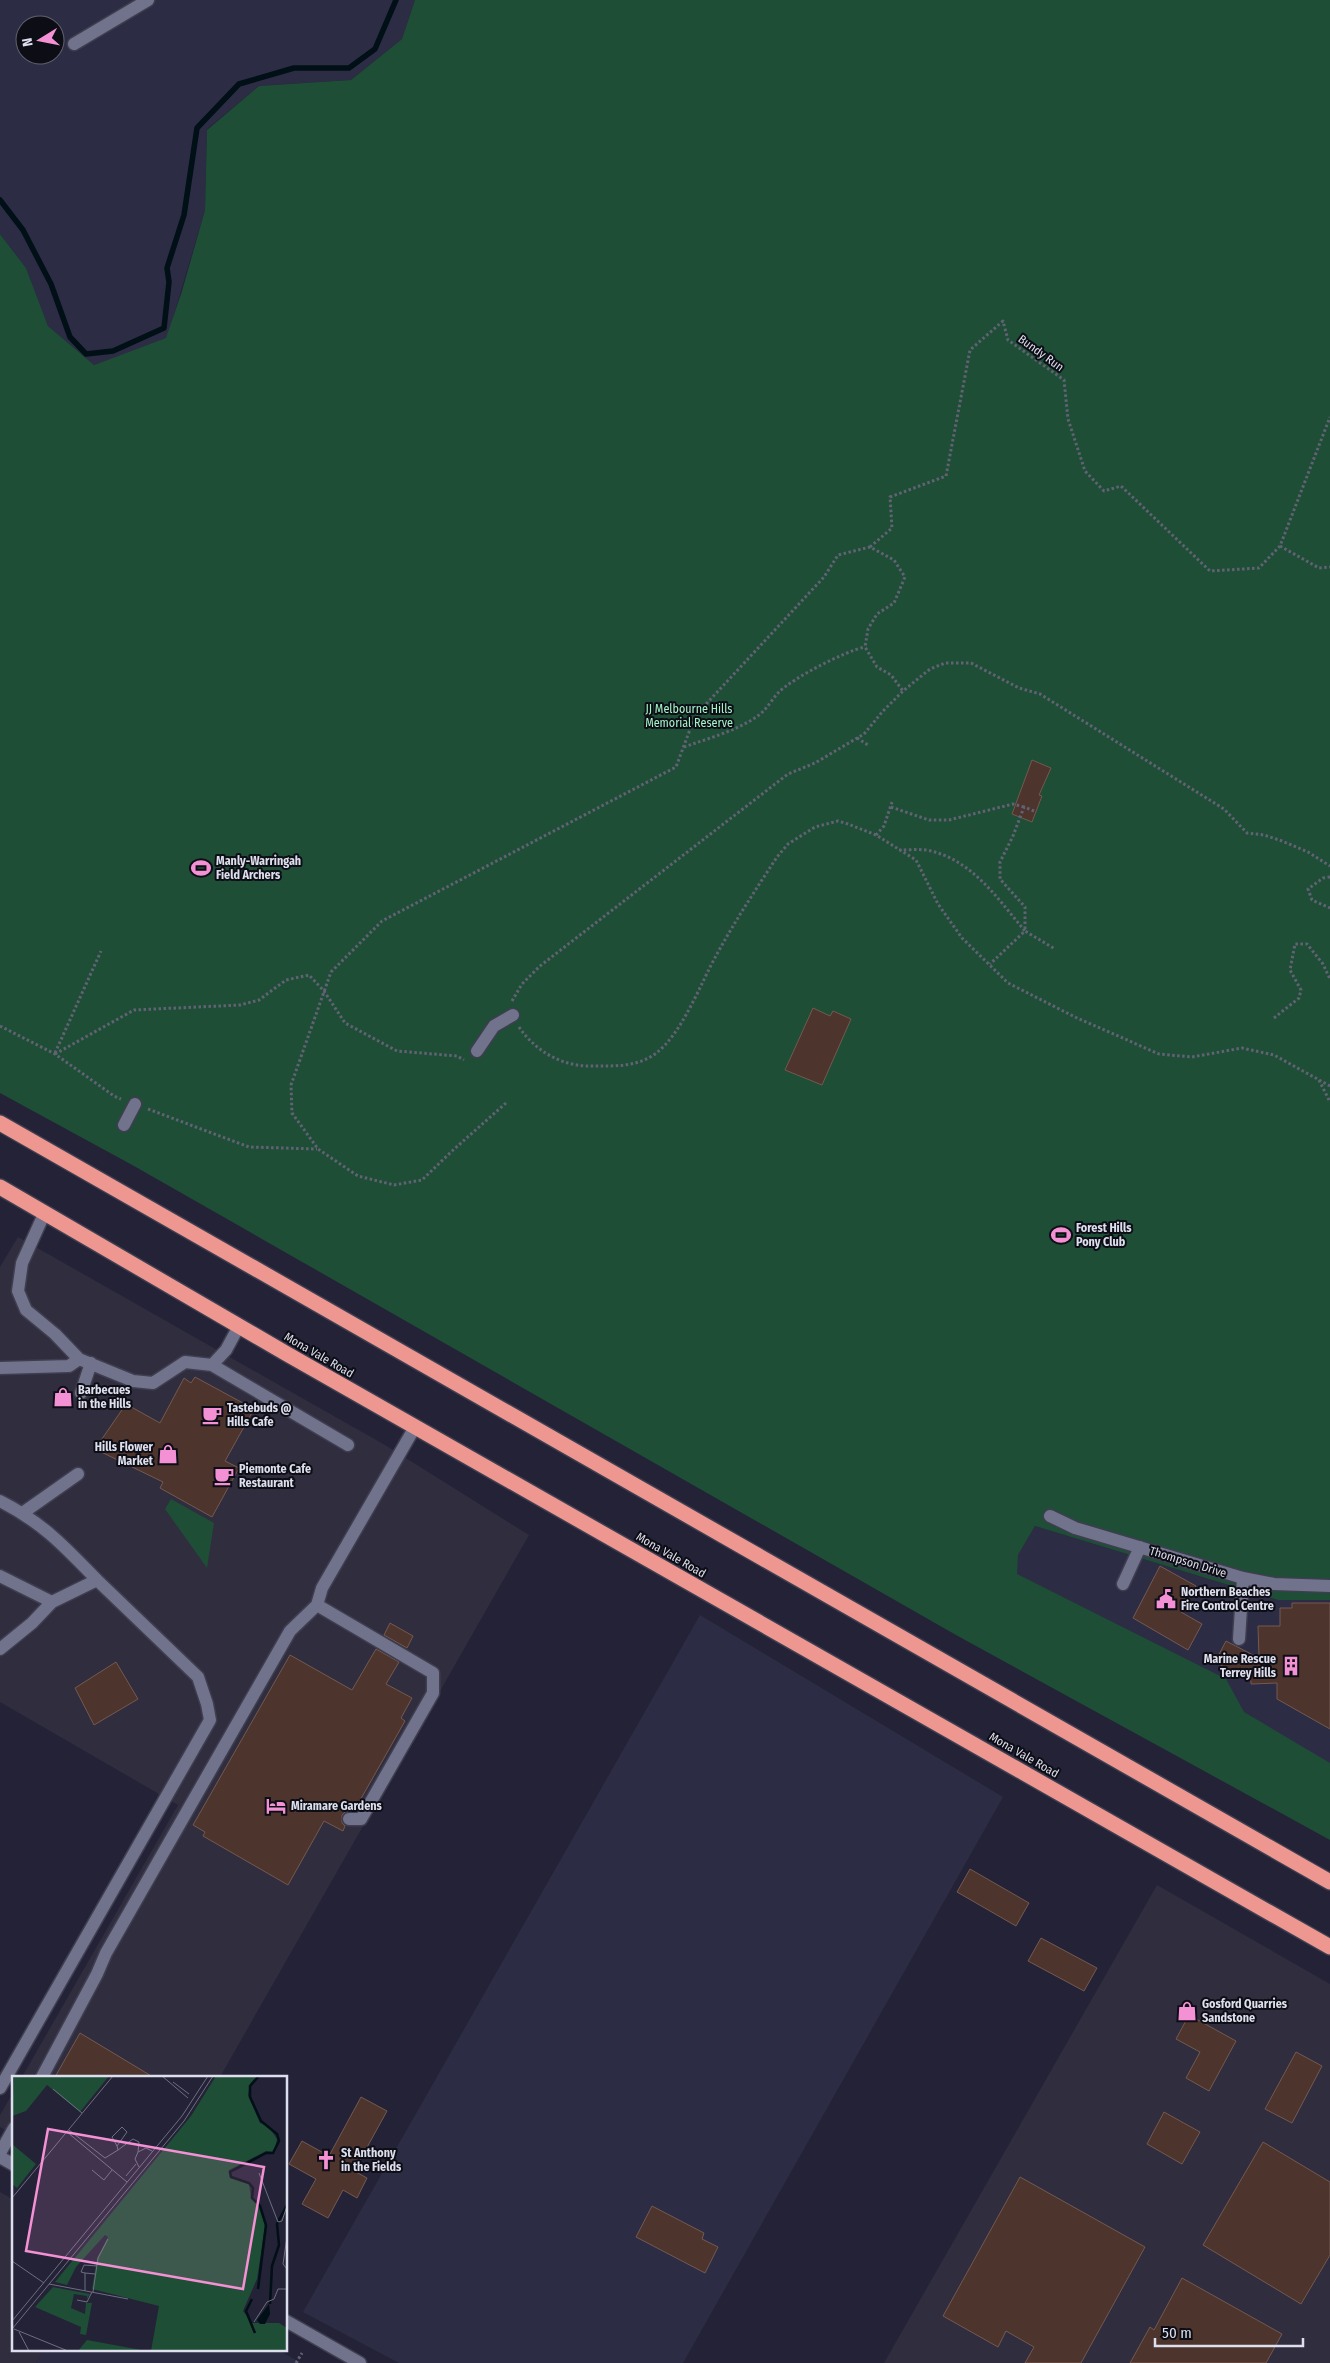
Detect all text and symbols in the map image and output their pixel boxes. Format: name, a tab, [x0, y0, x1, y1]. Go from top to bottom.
north arrow	[15, 15, 65, 65]
text: N	[19, 37, 37, 48]
street label: Bundy Run	[1015, 332, 1067, 374]
park label: JJ Melbourne Hills Memorial Reserve	[645, 702, 733, 730]
place label: Manly-Warringah Field Archers	[216, 854, 301, 882]
sports icon: Manly-Warringah Field Archers	[190, 857, 212, 879]
place label: Forest Hills Pony Club	[1076, 1221, 1132, 1249]
sports icon: Forest Hills Pony Club	[1050, 1224, 1072, 1246]
street label: Mona Vale Road	[282, 1329, 356, 1381]
place label: Barbecues in the Hills	[78, 1383, 132, 1411]
shop icon: Barbecues in the Hills	[52, 1386, 74, 1408]
place label: Tastebuds @ Hills Cafe	[227, 1401, 292, 1429]
cafe icon: Tastebuds @ Hills Cafe	[201, 1404, 223, 1426]
place label: Hills Flower Market	[95, 1440, 154, 1468]
shop icon: Hills Flower Market	[157, 1443, 179, 1465]
place label: Piemonte Cafe Restaurant	[239, 1462, 311, 1490]
cafe icon: Piemonte Cafe Restaurant	[213, 1465, 235, 1487]
street label: Mona Vale Road	[634, 1529, 708, 1581]
street label: Thompson Drive	[1148, 1544, 1228, 1580]
place label: Northern Beaches Fire Control Centre	[1181, 1585, 1274, 1613]
public building icon: Northern Beaches Fire Control Centre	[1155, 1588, 1177, 1610]
place label: Marine Rescue Terrey Hills	[1204, 1652, 1277, 1680]
building icon: Marine Rescue Terrey Hills	[1280, 1655, 1302, 1677]
street label: Mona Vale Road	[987, 1729, 1061, 1781]
hotel icon: Miramare Gardens	[265, 1795, 287, 1817]
place label: Miramare Gardens	[291, 1799, 383, 1813]
place label: Gosford Quarries Sandstone	[1202, 1997, 1288, 2025]
shop icon: Gosford Quarries Sandstone	[1176, 2000, 1198, 2022]
inset map	[12, 2076, 288, 2350]
place label: St Anthony in the Fields	[341, 2146, 402, 2174]
church icon: St Anthony in the Fields	[315, 2149, 337, 2171]
scale bar	[1155, 2316, 1302, 2348]
text: 50 m	[1162, 2324, 1192, 2342]

